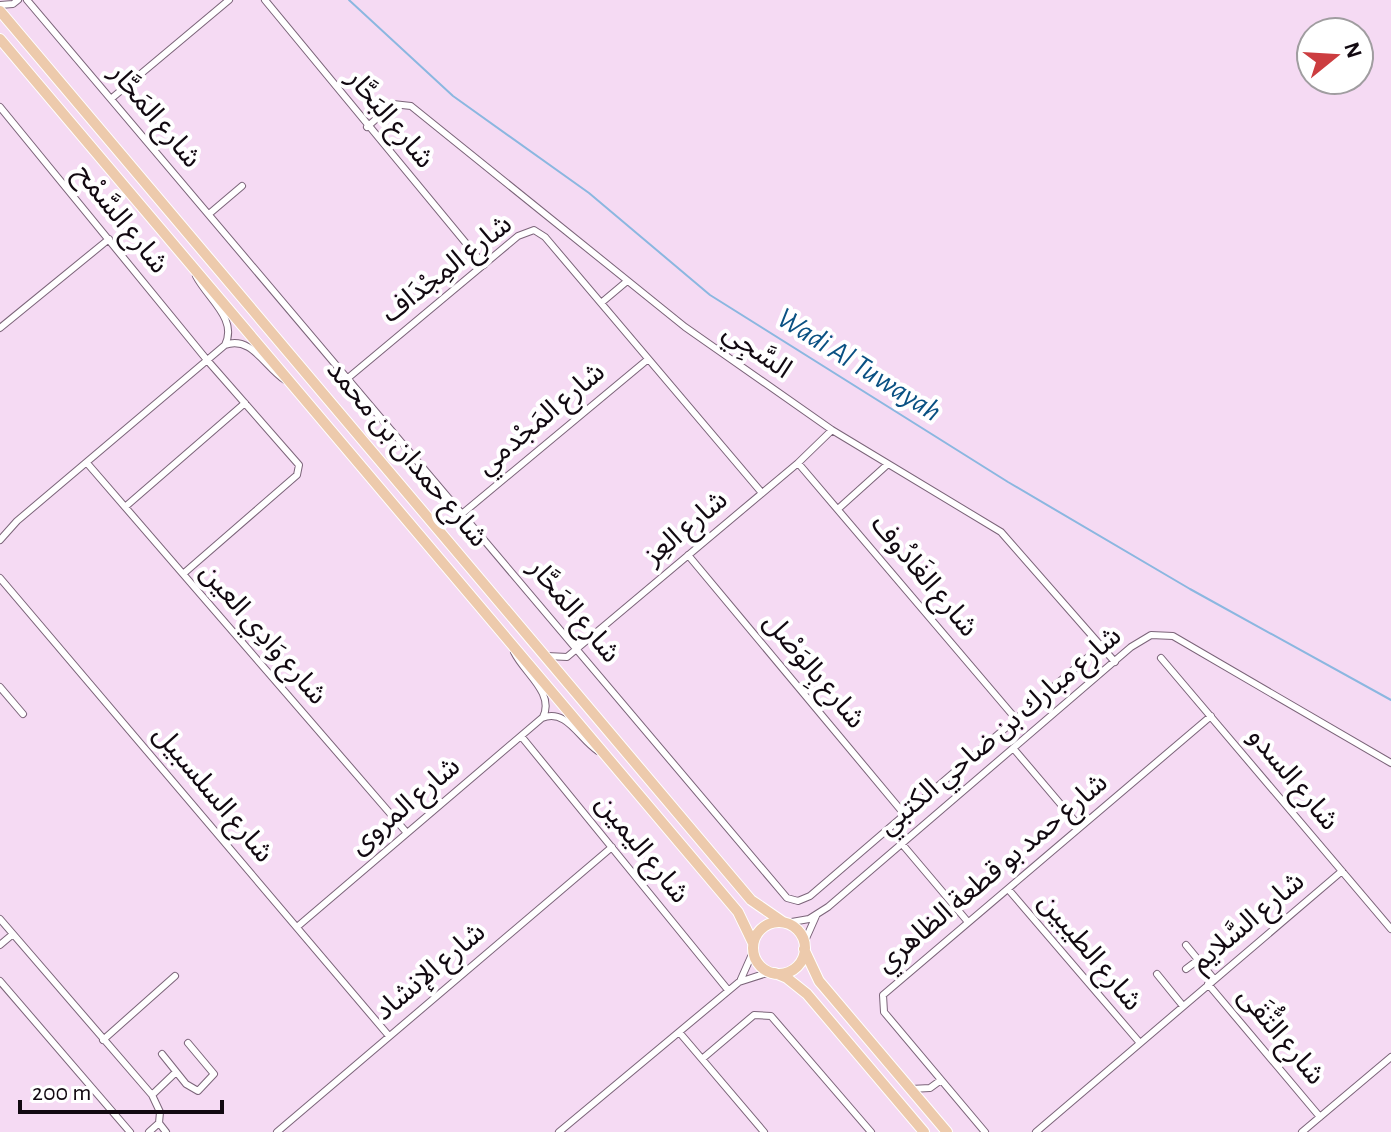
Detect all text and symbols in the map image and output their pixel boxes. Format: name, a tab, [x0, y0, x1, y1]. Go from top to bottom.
north arrow	[1295, 16, 1375, 96]
text: N	[1340, 39, 1366, 61]
street label: شارع المَحَّار	[99, 57, 207, 176]
street label: شارع البَحَّار	[337, 63, 440, 177]
street label: شارع السَّمْح	[65, 158, 174, 282]
street label: شارع المِجْدَاف	[377, 210, 520, 332]
water label: Wadi Al Tuwayah	[772, 303, 946, 427]
street label: السَّجِي	[715, 317, 797, 389]
street label: شارع حمدان بن محمد	[317, 356, 493, 556]
street label: شارع المَجْدمي	[472, 358, 614, 485]
street label: شارع العِز	[638, 486, 736, 575]
street label: شارع الغَادُوف	[861, 508, 985, 645]
street label: شارع المَحَّار	[518, 552, 626, 671]
street label: شارع وَادِي العين	[190, 558, 332, 714]
street label: شارع بِالوَصْل	[754, 608, 870, 737]
street label: شارع مبارك بن ضاحي الكتبي	[873, 622, 1130, 845]
street label: شارع السلسبيل	[144, 720, 278, 871]
street label: شارع السدو	[1238, 722, 1344, 839]
street label: شارع المروى	[345, 752, 469, 864]
street label: شارع حمد بو قطعة الظاهري	[871, 768, 1117, 982]
street label: شارع اليمين	[586, 789, 694, 912]
street label: شارع السَّلايم	[1186, 866, 1314, 982]
street label: شارع الطيبين	[1029, 888, 1147, 1019]
street label: شارع الإنشاد	[369, 918, 494, 1030]
street label: شارع التُّقَى	[1229, 976, 1336, 1093]
scale bar	[20, 1064, 222, 1114]
text: 200 m	[32, 1081, 91, 1105]

